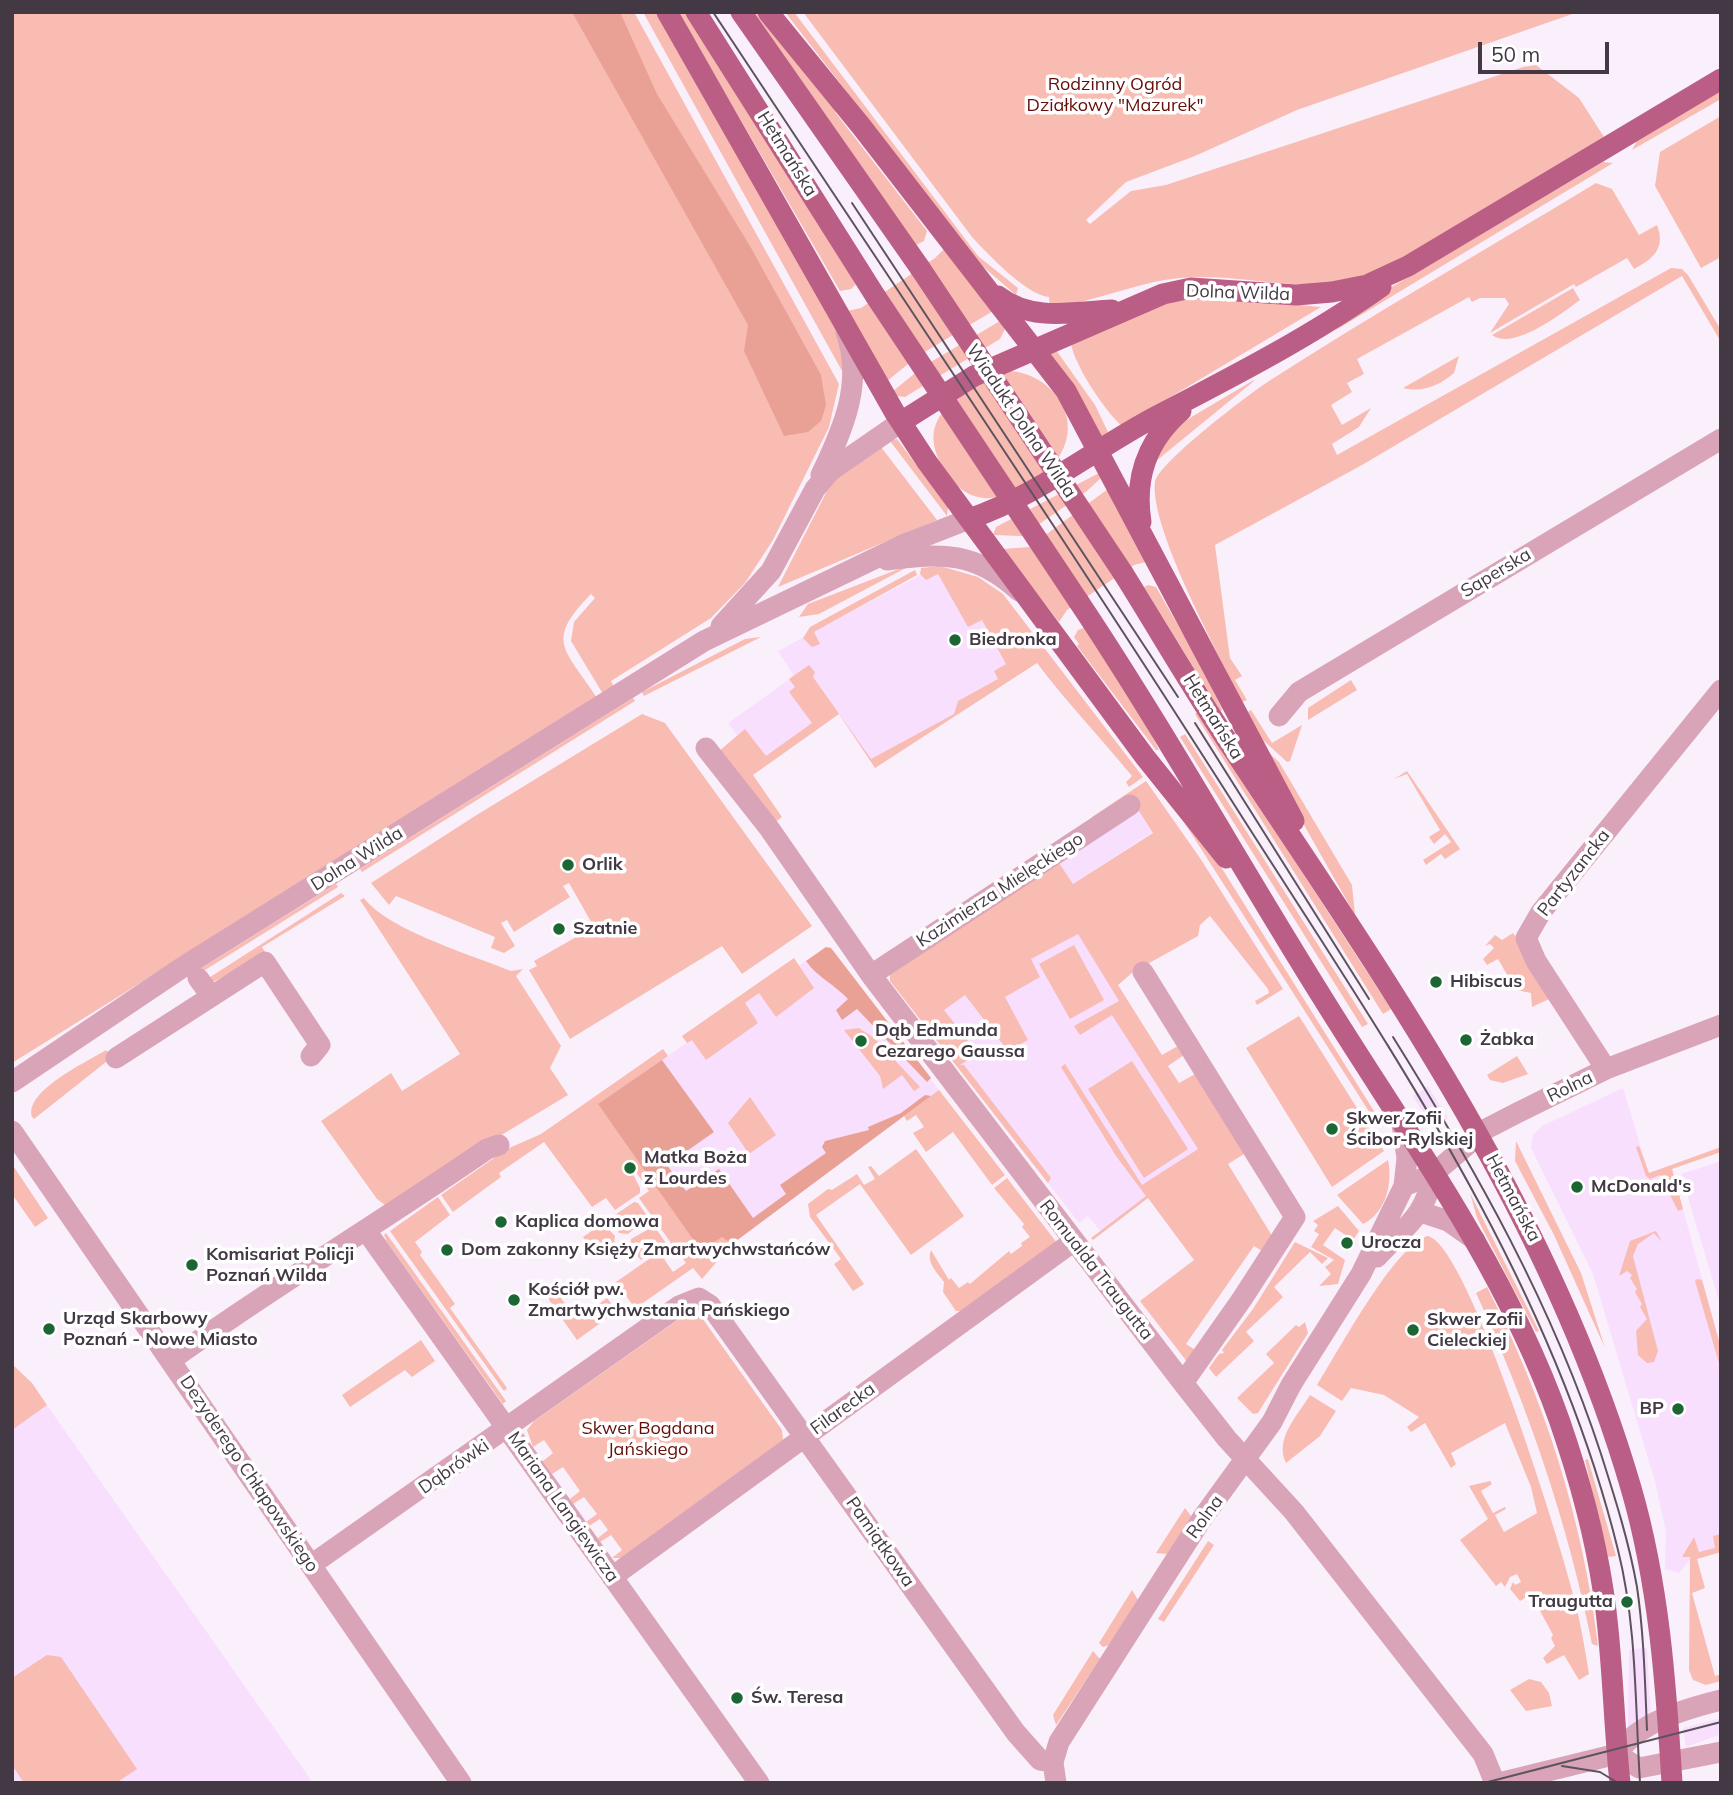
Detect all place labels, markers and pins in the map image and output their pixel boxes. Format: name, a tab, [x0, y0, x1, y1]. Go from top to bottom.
place label: Biedronka	[969, 629, 1057, 651]
marker: Biedronka	[947, 632, 963, 648]
place label: Orlik	[582, 854, 623, 876]
marker: Orlik	[560, 857, 576, 873]
place label: Szatnie	[573, 918, 637, 940]
marker: Szatnie	[551, 921, 567, 937]
place label: Hibiscus	[1450, 971, 1522, 993]
marker: Hibiscus	[1428, 974, 1444, 990]
place label: Dąb Edmunda Cezarego Gaussa	[875, 1020, 1025, 1062]
place label: Żabka	[1480, 1029, 1534, 1051]
marker: Żabka	[1458, 1032, 1474, 1048]
marker: Dąb Edmunda Cezarego Gaussa	[853, 1033, 869, 1049]
place label: Skwer Zofii Ścibor-Rylskiej	[1346, 1108, 1473, 1150]
marker: Skwer Zofii Ścibor-Rylskiej	[1324, 1121, 1340, 1137]
place label: Matka Boża z Lourdes	[644, 1147, 747, 1190]
marker: Matka Boża z Lourdes	[622, 1160, 638, 1176]
place label: McDonald's	[1591, 1176, 1691, 1198]
marker: McDonald's	[1569, 1179, 1585, 1195]
place label: Kaplica domowa	[515, 1211, 659, 1233]
marker: Kaplica domowa	[493, 1214, 509, 1230]
place label: Urocza	[1361, 1232, 1422, 1254]
marker: Urocza	[1339, 1235, 1355, 1251]
place label: Dom zakonny Księży Zmartwychwstańców	[461, 1239, 830, 1261]
marker: Dom zakonny Księży Zmartwychwstańców	[439, 1242, 455, 1258]
place label: Komisariat Policji Poznań Wilda	[206, 1244, 354, 1286]
marker: Komisariat Policji Poznań Wilda	[184, 1257, 200, 1273]
place label: Kościół pw. Zmartwychwstania Pańskiego	[528, 1279, 790, 1322]
marker: Kościół pw. Zmartwychwstania Pańskiego	[506, 1292, 522, 1308]
place label: Urząd Skarbowy Poznań - Nowe Miasto	[63, 1308, 258, 1350]
place label: Skwer Zofii Cieleckiej	[1427, 1309, 1523, 1352]
marker: Urząd Skarbowy Poznań - Nowe Miasto	[41, 1321, 57, 1337]
marker: Skwer Zofii Cieleckiej	[1405, 1322, 1421, 1338]
place label: BP	[1640, 1398, 1664, 1420]
marker: BP	[1670, 1401, 1686, 1417]
place label: Traugutta	[1528, 1591, 1613, 1613]
marker: Traugutta	[1619, 1594, 1635, 1610]
place label: Św. Teresa	[751, 1687, 843, 1709]
marker: Św. Teresa	[729, 1690, 745, 1706]

